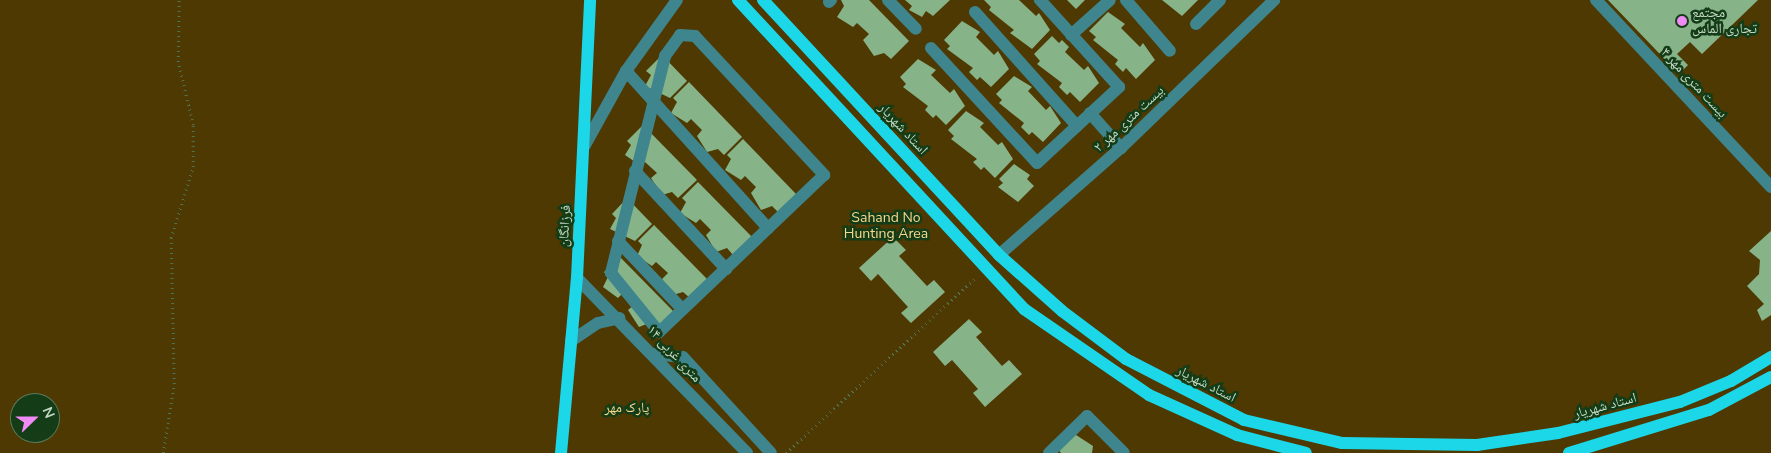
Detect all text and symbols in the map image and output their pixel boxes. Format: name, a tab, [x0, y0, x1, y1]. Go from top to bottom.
place label: مجتمع تجاری الماس	[1692, 5, 1757, 38]
marker: مجتمع تجاری الماس	[1676, 15, 1688, 27]
street label: بیست متری مهر ۴	[1657, 44, 1731, 122]
street label: بیست متری مهر ۲	[1090, 82, 1168, 156]
street label: استاد شهریار	[875, 100, 931, 158]
street label: فرزانگان	[556, 204, 574, 248]
park label: Sahand No Hunting Area	[844, 210, 928, 242]
street label: ۱۴ متری غربی	[643, 322, 705, 386]
street label: استاد شهریار	[1173, 362, 1239, 406]
street label: استاد شهریار	[1572, 390, 1638, 422]
north arrow	[10, 393, 60, 443]
park label: پارک مهر	[605, 400, 649, 416]
text: N	[38, 404, 59, 421]

